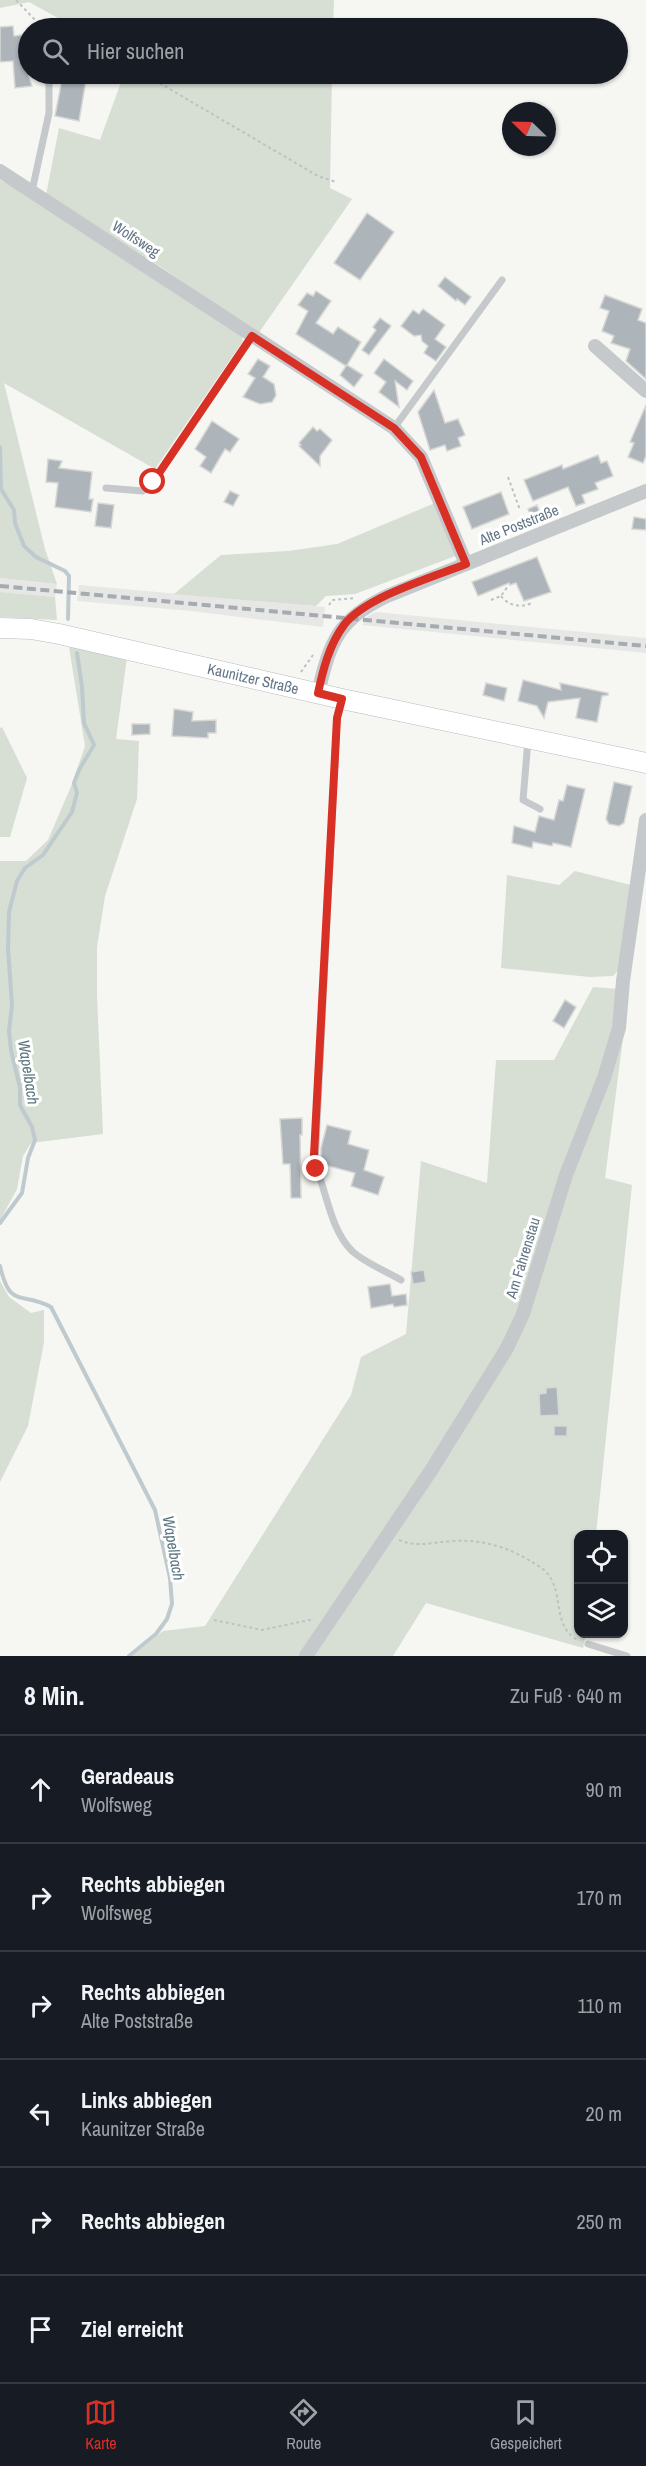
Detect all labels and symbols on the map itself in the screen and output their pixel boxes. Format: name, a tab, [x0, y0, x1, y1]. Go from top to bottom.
north arrow	[502, 102, 556, 156]
street label: Wolfsweg	[108, 215, 164, 262]
route start	[139, 468, 165, 494]
street label: Alte Poststraße	[475, 499, 562, 550]
street label: Kaunitzer Straße	[205, 658, 301, 699]
water label: Wapelbach	[13, 1038, 45, 1106]
route end	[302, 1155, 328, 1181]
street label: Am Fahrenstau	[500, 1215, 545, 1302]
water label: Wapelbach	[157, 1514, 191, 1582]

